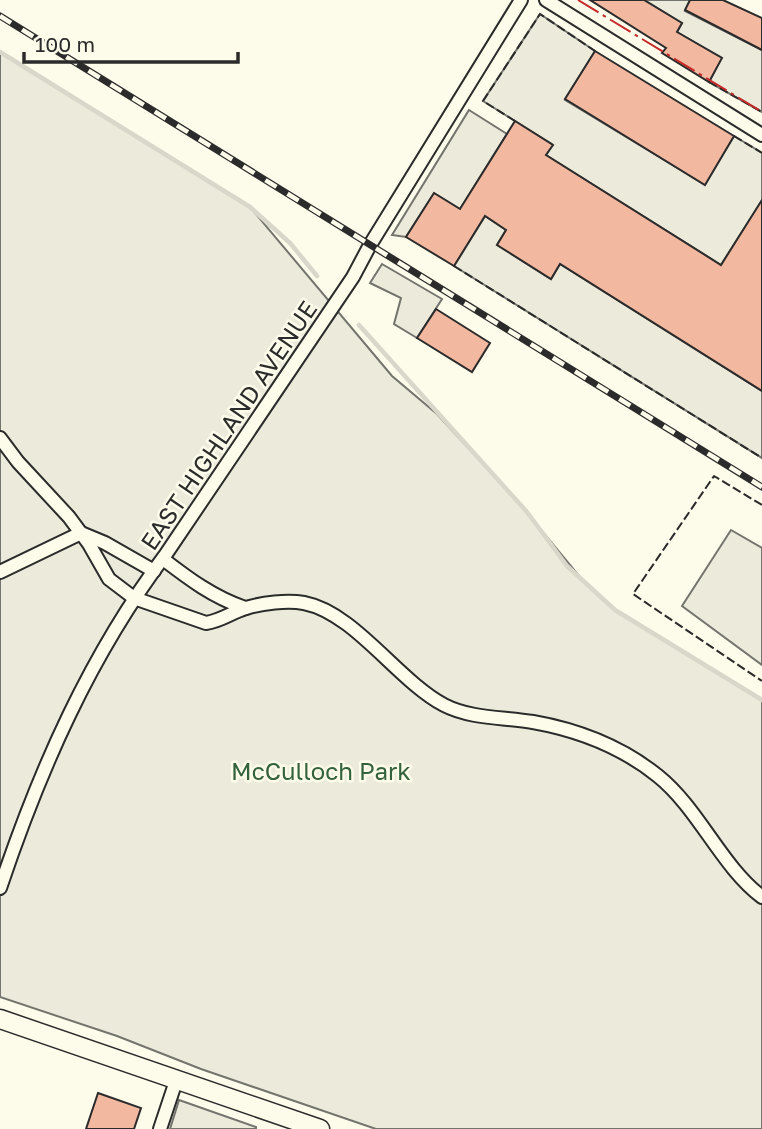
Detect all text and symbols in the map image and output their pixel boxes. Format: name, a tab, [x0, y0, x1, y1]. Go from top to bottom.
scale bar	[24, 21, 238, 65]
text: 100 m	[35, 31, 95, 57]
street label: EAST HIGHLAND AVENUE	[134, 295, 322, 555]
park label: McCulloch Park	[231, 756, 411, 785]

